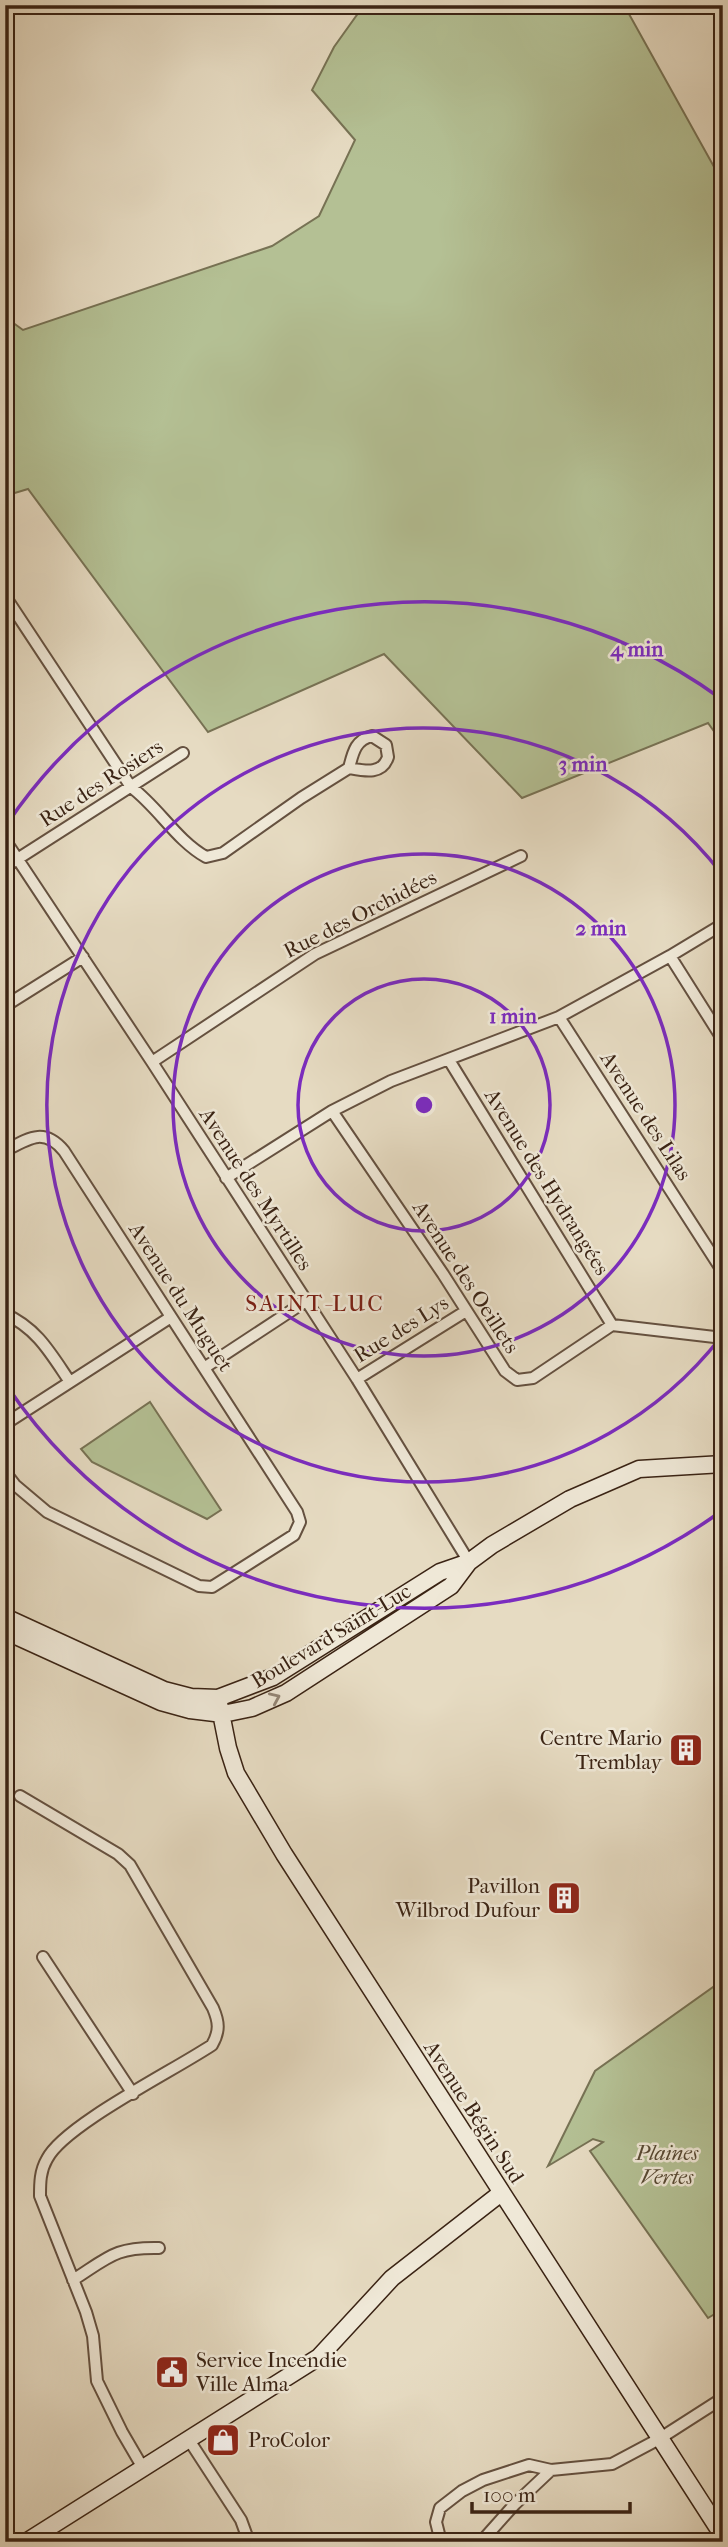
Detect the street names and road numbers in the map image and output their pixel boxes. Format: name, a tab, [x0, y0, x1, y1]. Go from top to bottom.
street label: Rue des Rosiers	[35, 734, 167, 832]
street label: Rue des Orchidées	[280, 865, 441, 963]
street label: Avenue des Lilas	[595, 1046, 697, 1185]
street label: Avenue des Hydrangées	[479, 1084, 614, 1280]
street label: Avenue des Myrtilles	[194, 1102, 318, 1275]
street label: Avenue des Oeillets	[407, 1196, 524, 1358]
street label: Avenue du Muguet	[124, 1217, 238, 1376]
street label: Rue des Lys	[349, 1290, 453, 1367]
street label: Boulevard Saint-Luc	[247, 1579, 415, 1693]
street label: Avenue Bégin Sud	[419, 2036, 529, 2188]

